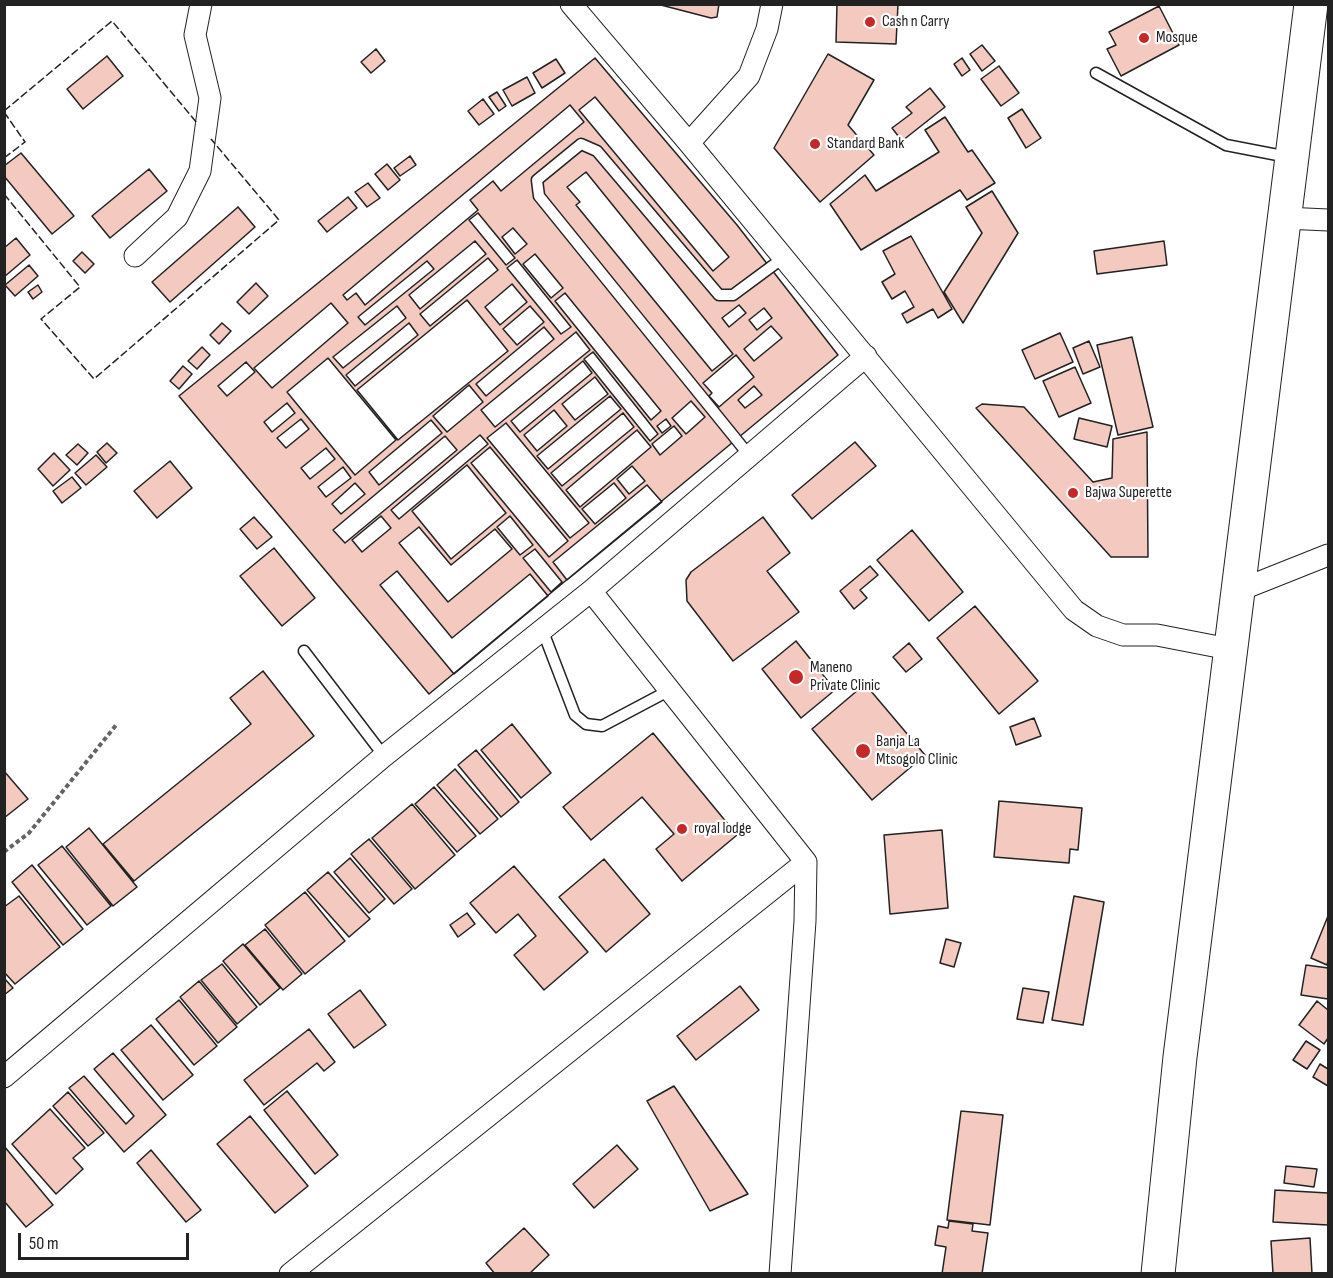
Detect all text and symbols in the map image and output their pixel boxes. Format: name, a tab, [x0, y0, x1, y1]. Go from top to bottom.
place label: Cash n Carry	[882, 12, 949, 32]
marker: Cash n Carry	[863, 15, 877, 29]
place label: Mosque	[1156, 28, 1198, 48]
marker: Mosque	[1137, 31, 1151, 45]
place label: Standard Bank	[827, 134, 904, 154]
marker: Standard Bank	[808, 137, 822, 151]
place label: Bajwa Superette	[1085, 483, 1172, 503]
marker: Bajwa Superette	[1066, 486, 1080, 500]
place label: Maneno Private Clinic	[810, 658, 880, 696]
marker: Maneno Private Clinic	[787, 668, 805, 686]
place label: Banja La Mtsogolo Clinic	[876, 732, 958, 770]
marker: Banja La Mtsogolo Clinic	[854, 742, 872, 760]
place label: royal lodge	[694, 819, 752, 839]
marker: royal lodge	[675, 822, 689, 836]
scale bar	[21, 1221, 192, 1259]
text: 50 m	[29, 1233, 59, 1254]

